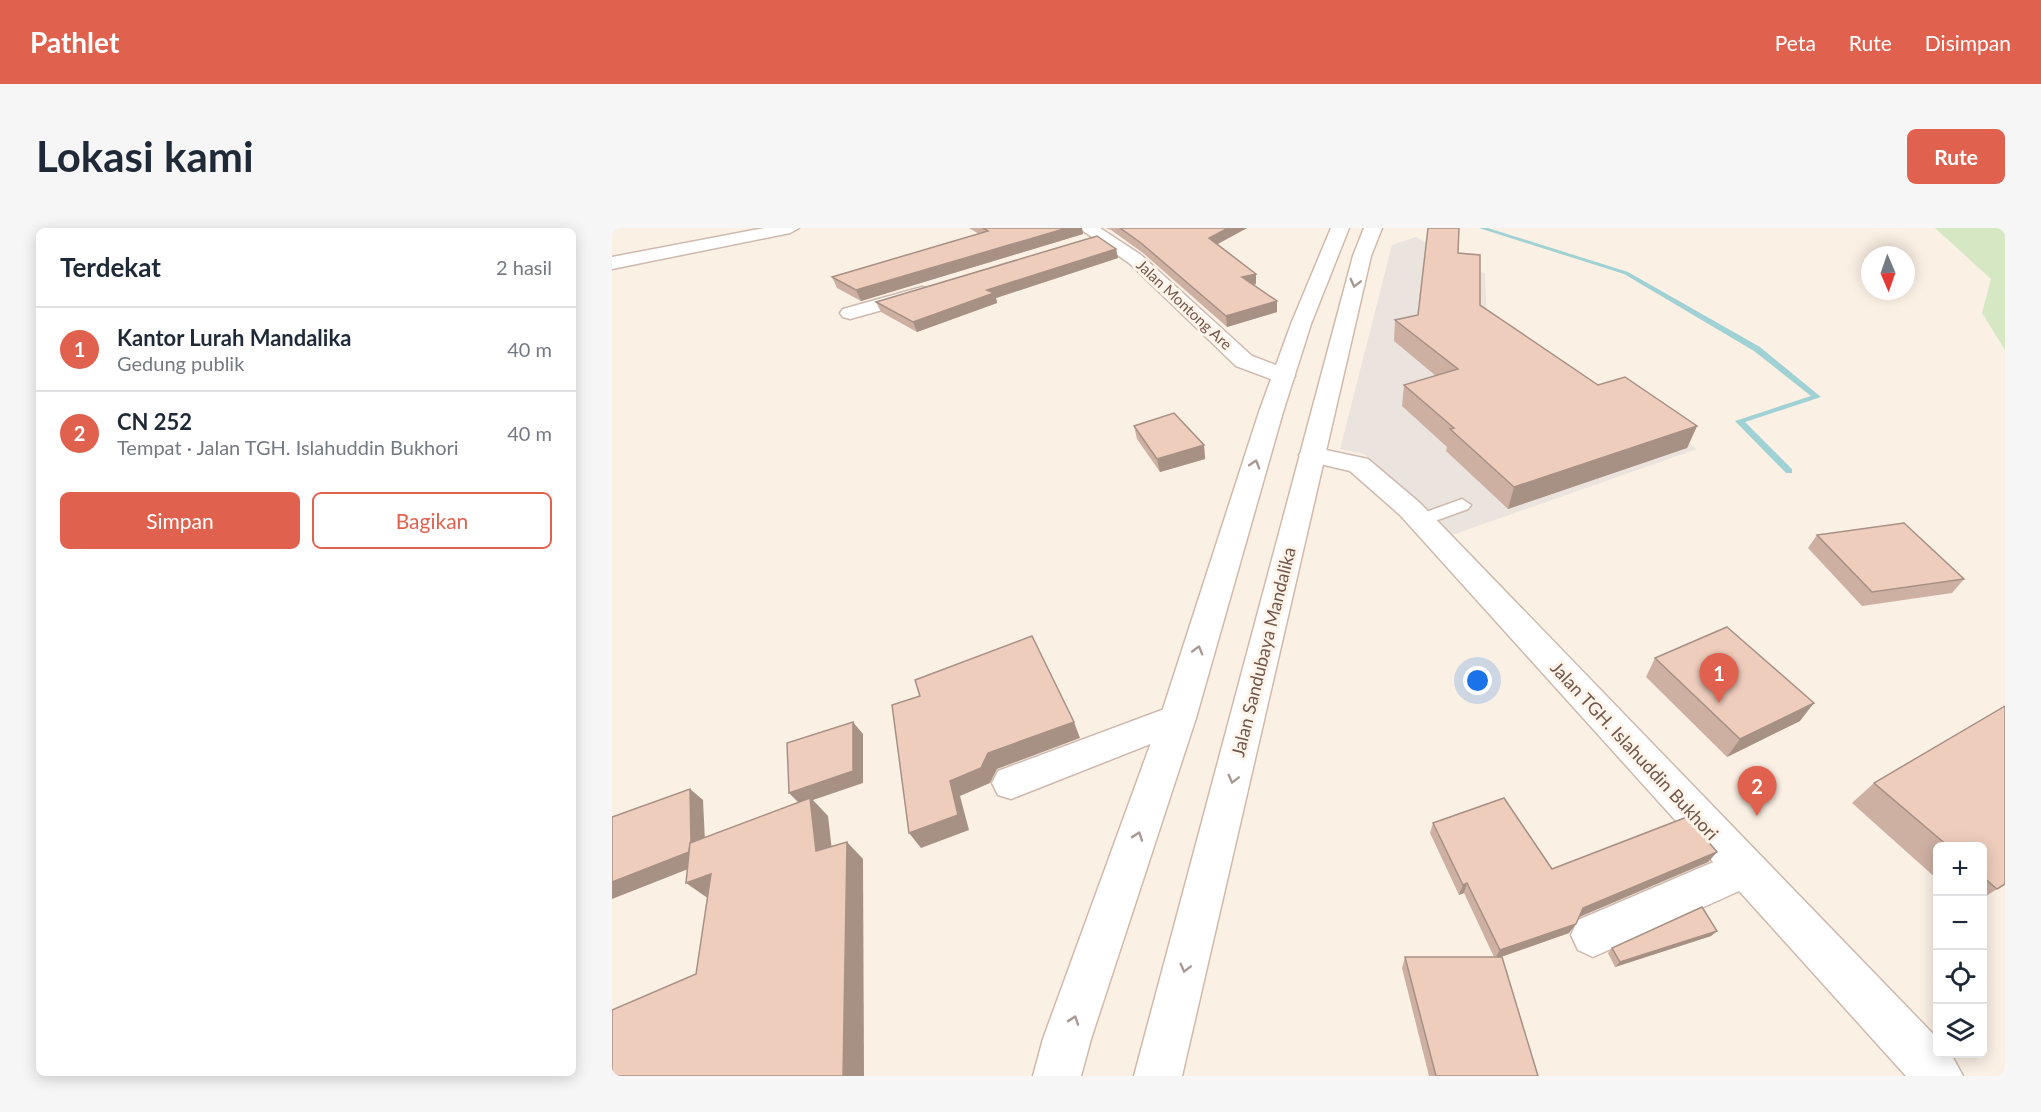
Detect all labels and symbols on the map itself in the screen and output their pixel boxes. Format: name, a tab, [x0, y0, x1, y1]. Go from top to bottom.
north arrow	[1861, 246, 1915, 300]
street label: Jalan Montong Are	[1133, 255, 1236, 353]
one-way arrow	[1349, 278, 1362, 288]
one-way arrow	[1248, 459, 1260, 470]
street label: Jalan Sandubaya Mandalika	[1226, 545, 1300, 759]
one-way arrow	[1191, 645, 1203, 656]
pin: 1	[1700, 654, 1738, 703]
street label: Jalan TGH. Islahuddin Bukhori	[1546, 657, 1723, 844]
your location	[1463, 666, 1492, 695]
pin: 2	[1738, 766, 1776, 816]
one-way arrow	[1227, 773, 1240, 783]
one-way arrow	[1130, 831, 1143, 842]
one-way arrow	[1180, 963, 1193, 973]
one-way arrow	[1066, 1015, 1079, 1026]

